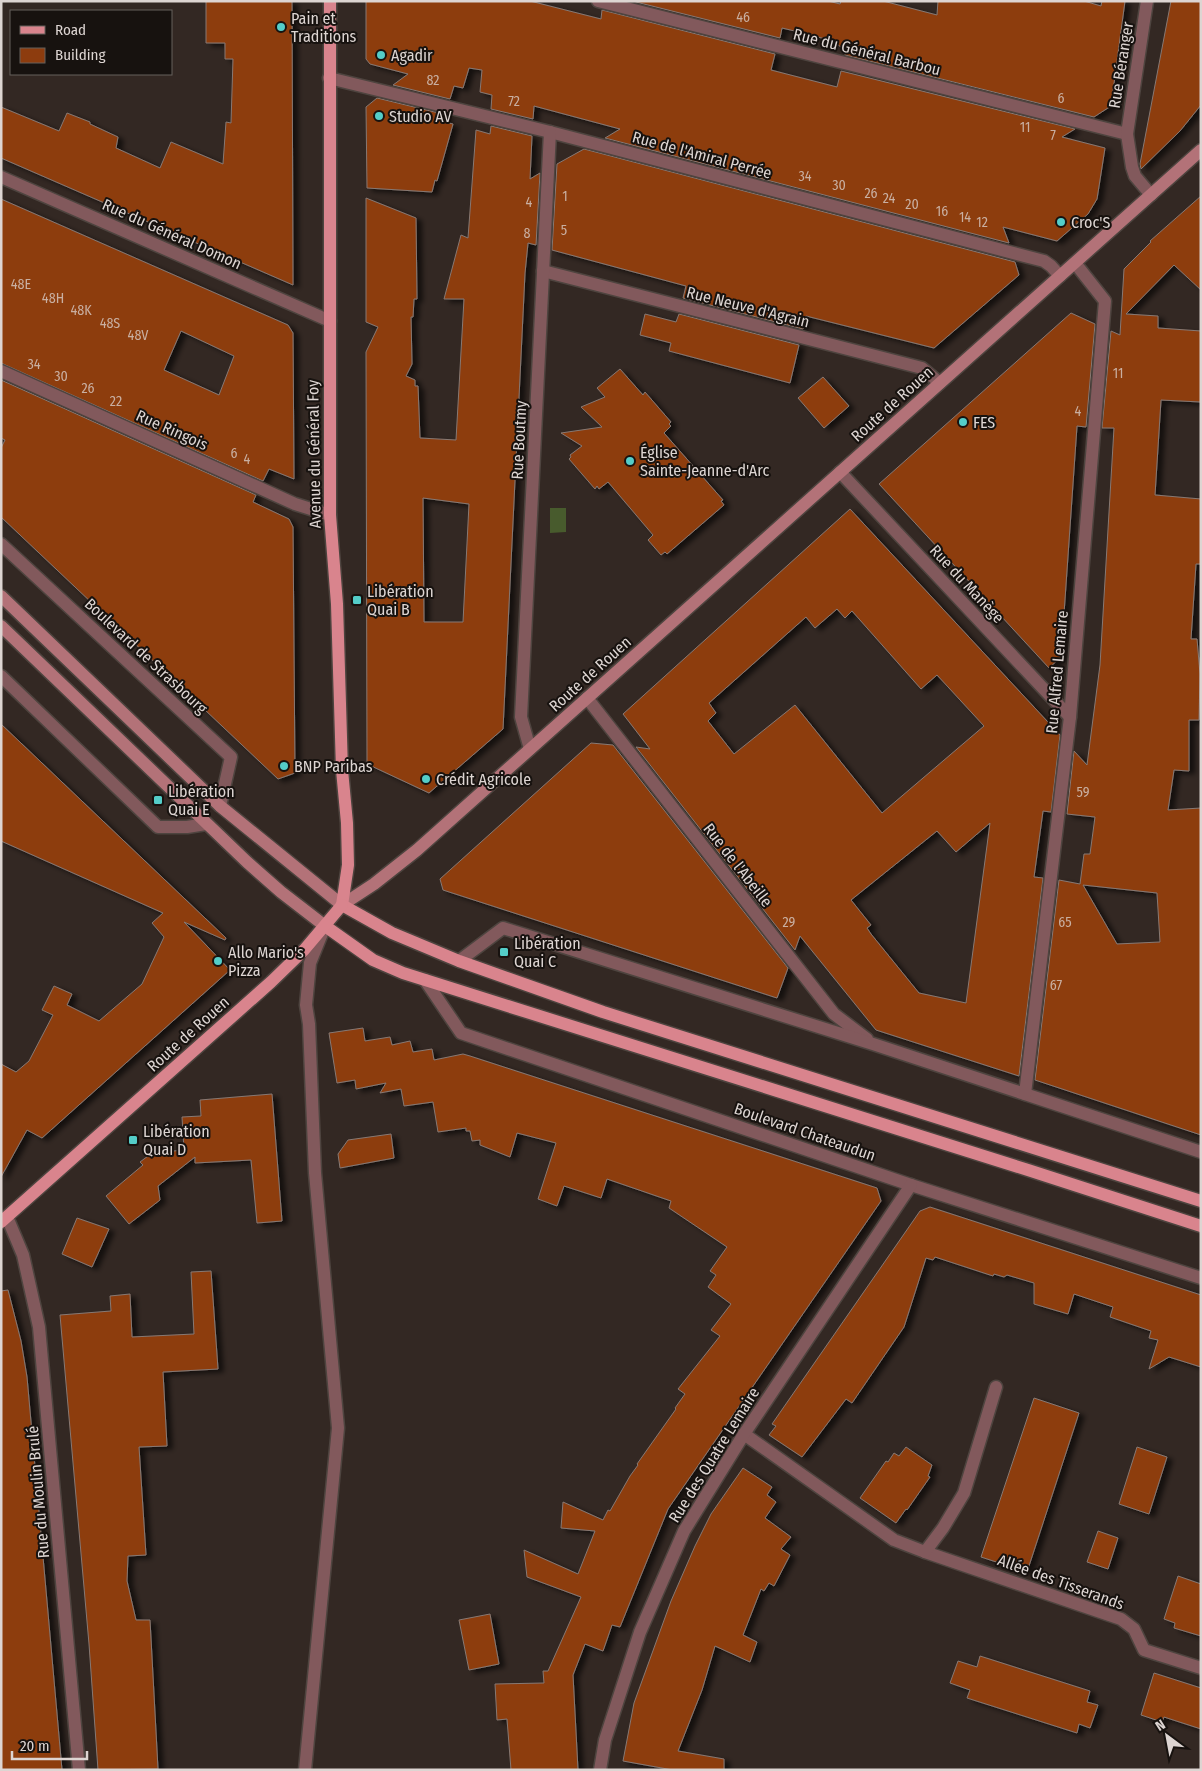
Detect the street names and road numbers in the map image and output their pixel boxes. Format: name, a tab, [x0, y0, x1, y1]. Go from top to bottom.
street label: Rue Béranger	[1105, 20, 1137, 110]
street label: Rue du Général Barbou	[791, 25, 943, 79]
street label: Rue de l'Amiral Perrée	[630, 127, 774, 183]
street label: Rue du Général Domon	[99, 195, 245, 273]
street label: Rue Neuve d'Agrain	[685, 283, 811, 331]
street label: Route de Rouen	[847, 362, 937, 446]
street label: Avenue du Général Foy	[303, 379, 325, 528]
street label: Rue Boutmy	[507, 399, 531, 480]
street label: Rue Ringois	[133, 406, 211, 454]
street label: Rue du Manège	[926, 541, 1008, 627]
street label: Boulevard de Strasbourg	[81, 594, 212, 718]
street label: Rue Alfred Lemaire	[1042, 610, 1072, 734]
street label: Route de Rouen	[545, 632, 635, 716]
street label: Rue de l'Abeille	[699, 819, 777, 911]
street label: Route de Rouen	[143, 992, 233, 1076]
street label: Boulevard Chateaudun	[732, 1099, 878, 1165]
street label: Rue des Quatre Lemaire	[665, 1384, 763, 1526]
street label: Rue du Moulin Brulé	[23, 1425, 53, 1559]
street label: Allée des Tisserands	[995, 1550, 1127, 1614]

